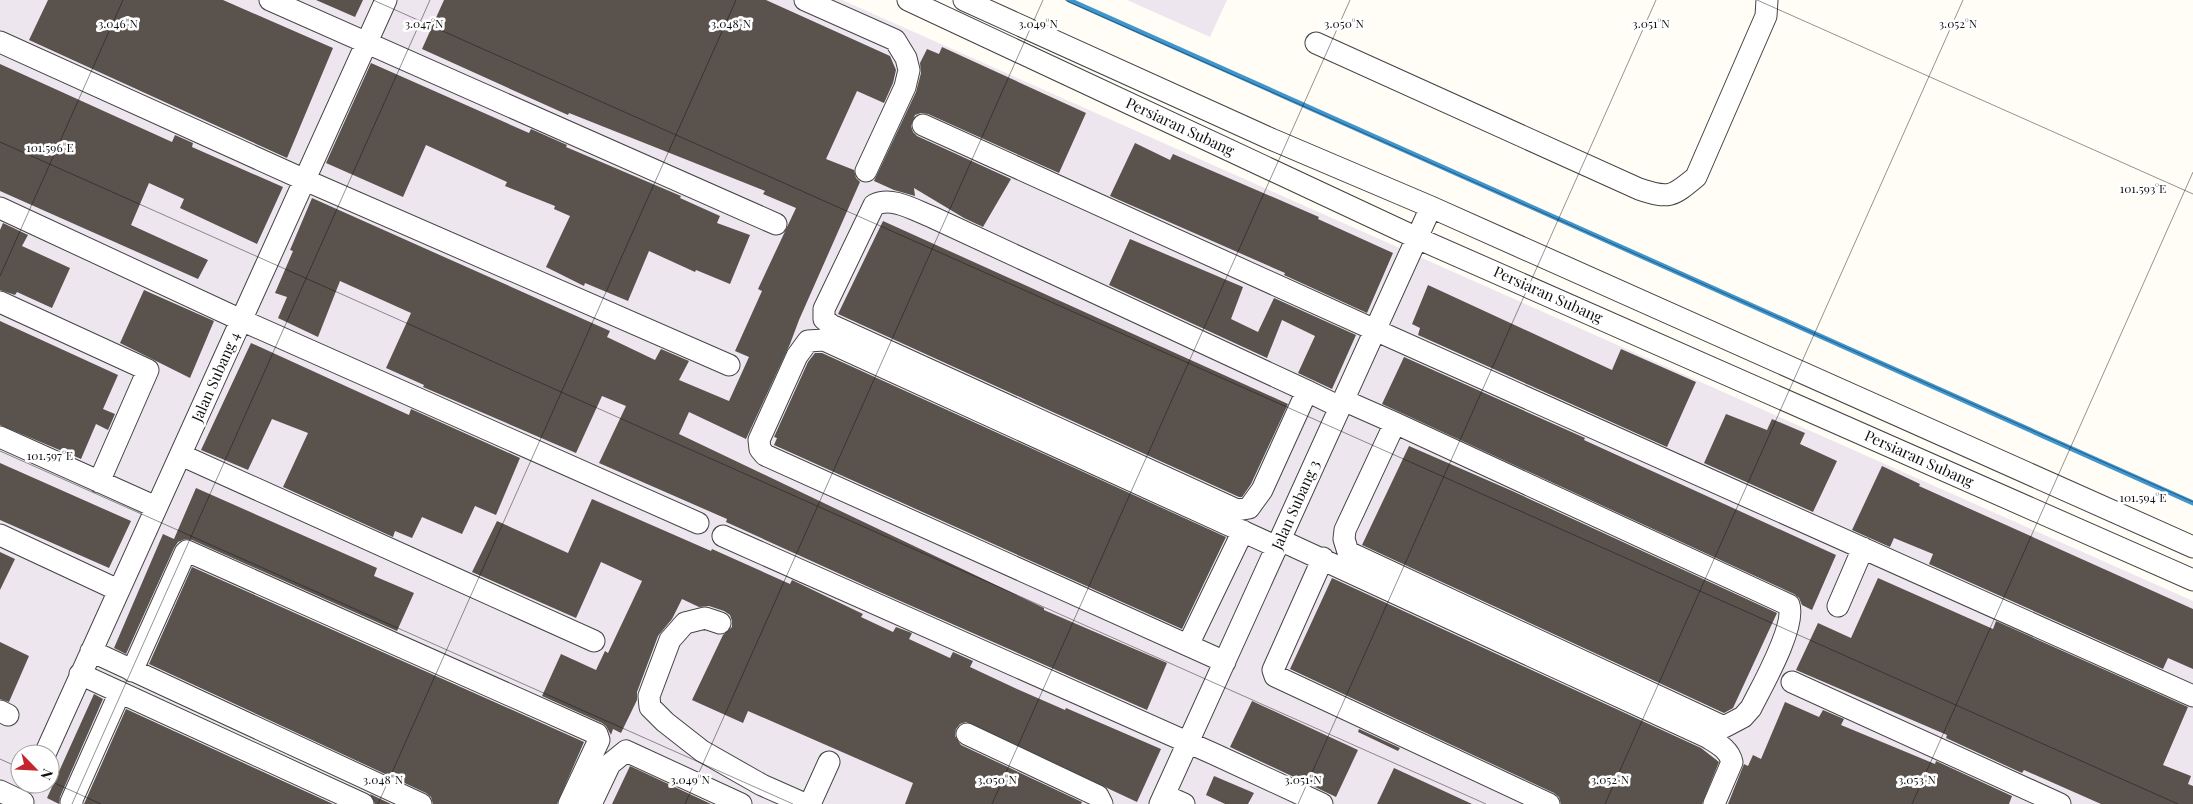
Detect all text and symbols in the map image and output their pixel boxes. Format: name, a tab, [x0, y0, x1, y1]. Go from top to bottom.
text: 3.046°N	[98, 15, 139, 31]
text: 3.047°N	[405, 15, 444, 31]
text: 3.048°N	[711, 15, 752, 31]
text: 3.049°N	[1018, 15, 1058, 31]
text: 3.050°N	[1324, 15, 1364, 31]
text: 3.051°N	[1632, 15, 1670, 31]
text: 3.052°N	[1939, 15, 1978, 31]
street label: Persiaran Subang	[1123, 92, 1238, 160]
text: 101.596°E	[26, 139, 74, 155]
text: 101.593°E	[2120, 180, 2166, 196]
street label: Persiaran Subang	[1491, 261, 1606, 327]
street label: Jalan Subang 4	[186, 328, 244, 426]
street label: Persiaran Subang	[1862, 425, 1977, 491]
text: 101.597°E	[27, 447, 73, 463]
street label: Jalan Subang 3	[1266, 456, 1324, 554]
text: 101.594°E	[2119, 489, 2167, 505]
north arrow	[10, 744, 60, 794]
text: N	[37, 766, 58, 783]
text: 3.048°N	[363, 771, 404, 787]
text: 3.049°N	[670, 771, 710, 787]
text: 3.050°N	[977, 771, 1017, 787]
text: 3.051°N	[1284, 771, 1322, 787]
text: 3.052°N	[1591, 771, 1630, 787]
text: 3.053°N	[1898, 771, 1937, 787]

